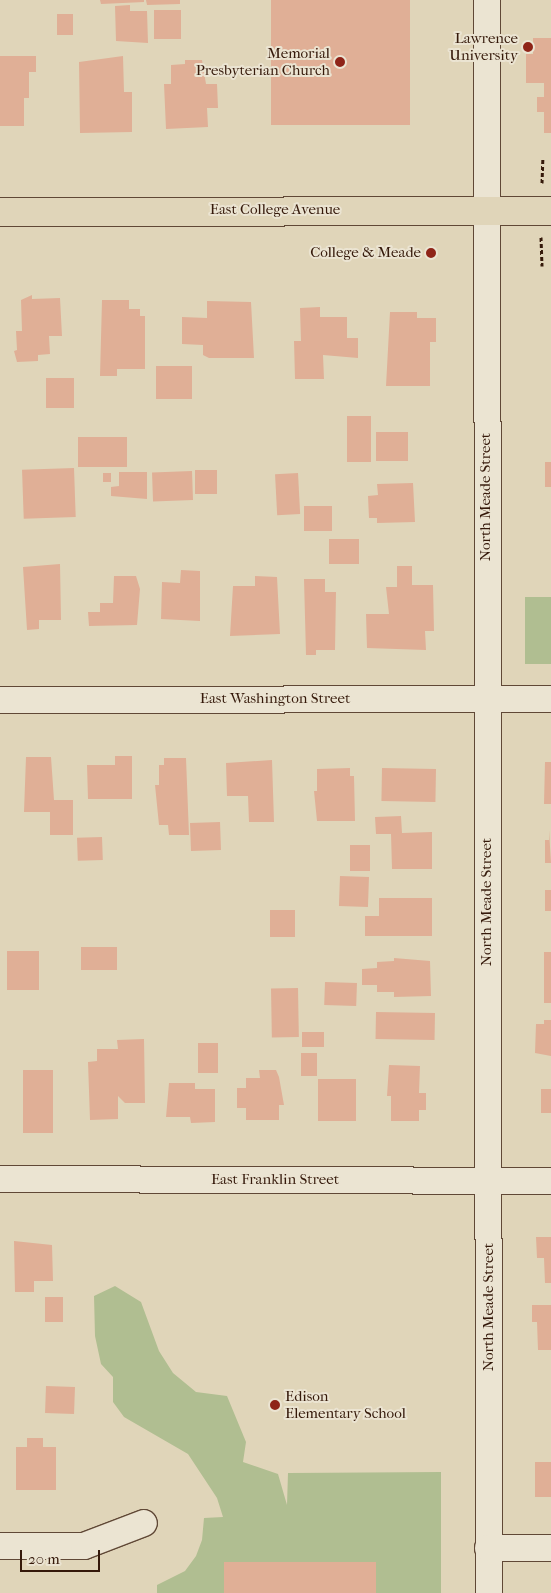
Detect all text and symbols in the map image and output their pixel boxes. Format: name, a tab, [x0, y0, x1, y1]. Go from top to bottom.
place label: Lawrence University	[449, 29, 518, 64]
marker: Lawrence University	[522, 41, 534, 53]
place label: Memorial Presbyterian Church	[196, 44, 330, 79]
marker: Memorial Presbyterian Church	[334, 56, 346, 68]
street label: East College Avenue	[210, 201, 340, 219]
place label: College & Meade	[310, 244, 421, 262]
marker: College & Meade	[425, 247, 437, 259]
street label: North Meade Street	[477, 433, 495, 561]
street label: East Washington Street	[200, 690, 350, 708]
street label: North Meade Street	[478, 838, 496, 966]
street label: East Franklin Street	[211, 1171, 339, 1189]
street label: North Meade Street	[480, 1243, 498, 1371]
place label: Edison Elementary School	[285, 1387, 406, 1422]
marker: Edison Elementary School	[269, 1399, 281, 1411]
scale bar	[22, 1540, 102, 1572]
text: 20 m	[28, 1550, 60, 1568]

